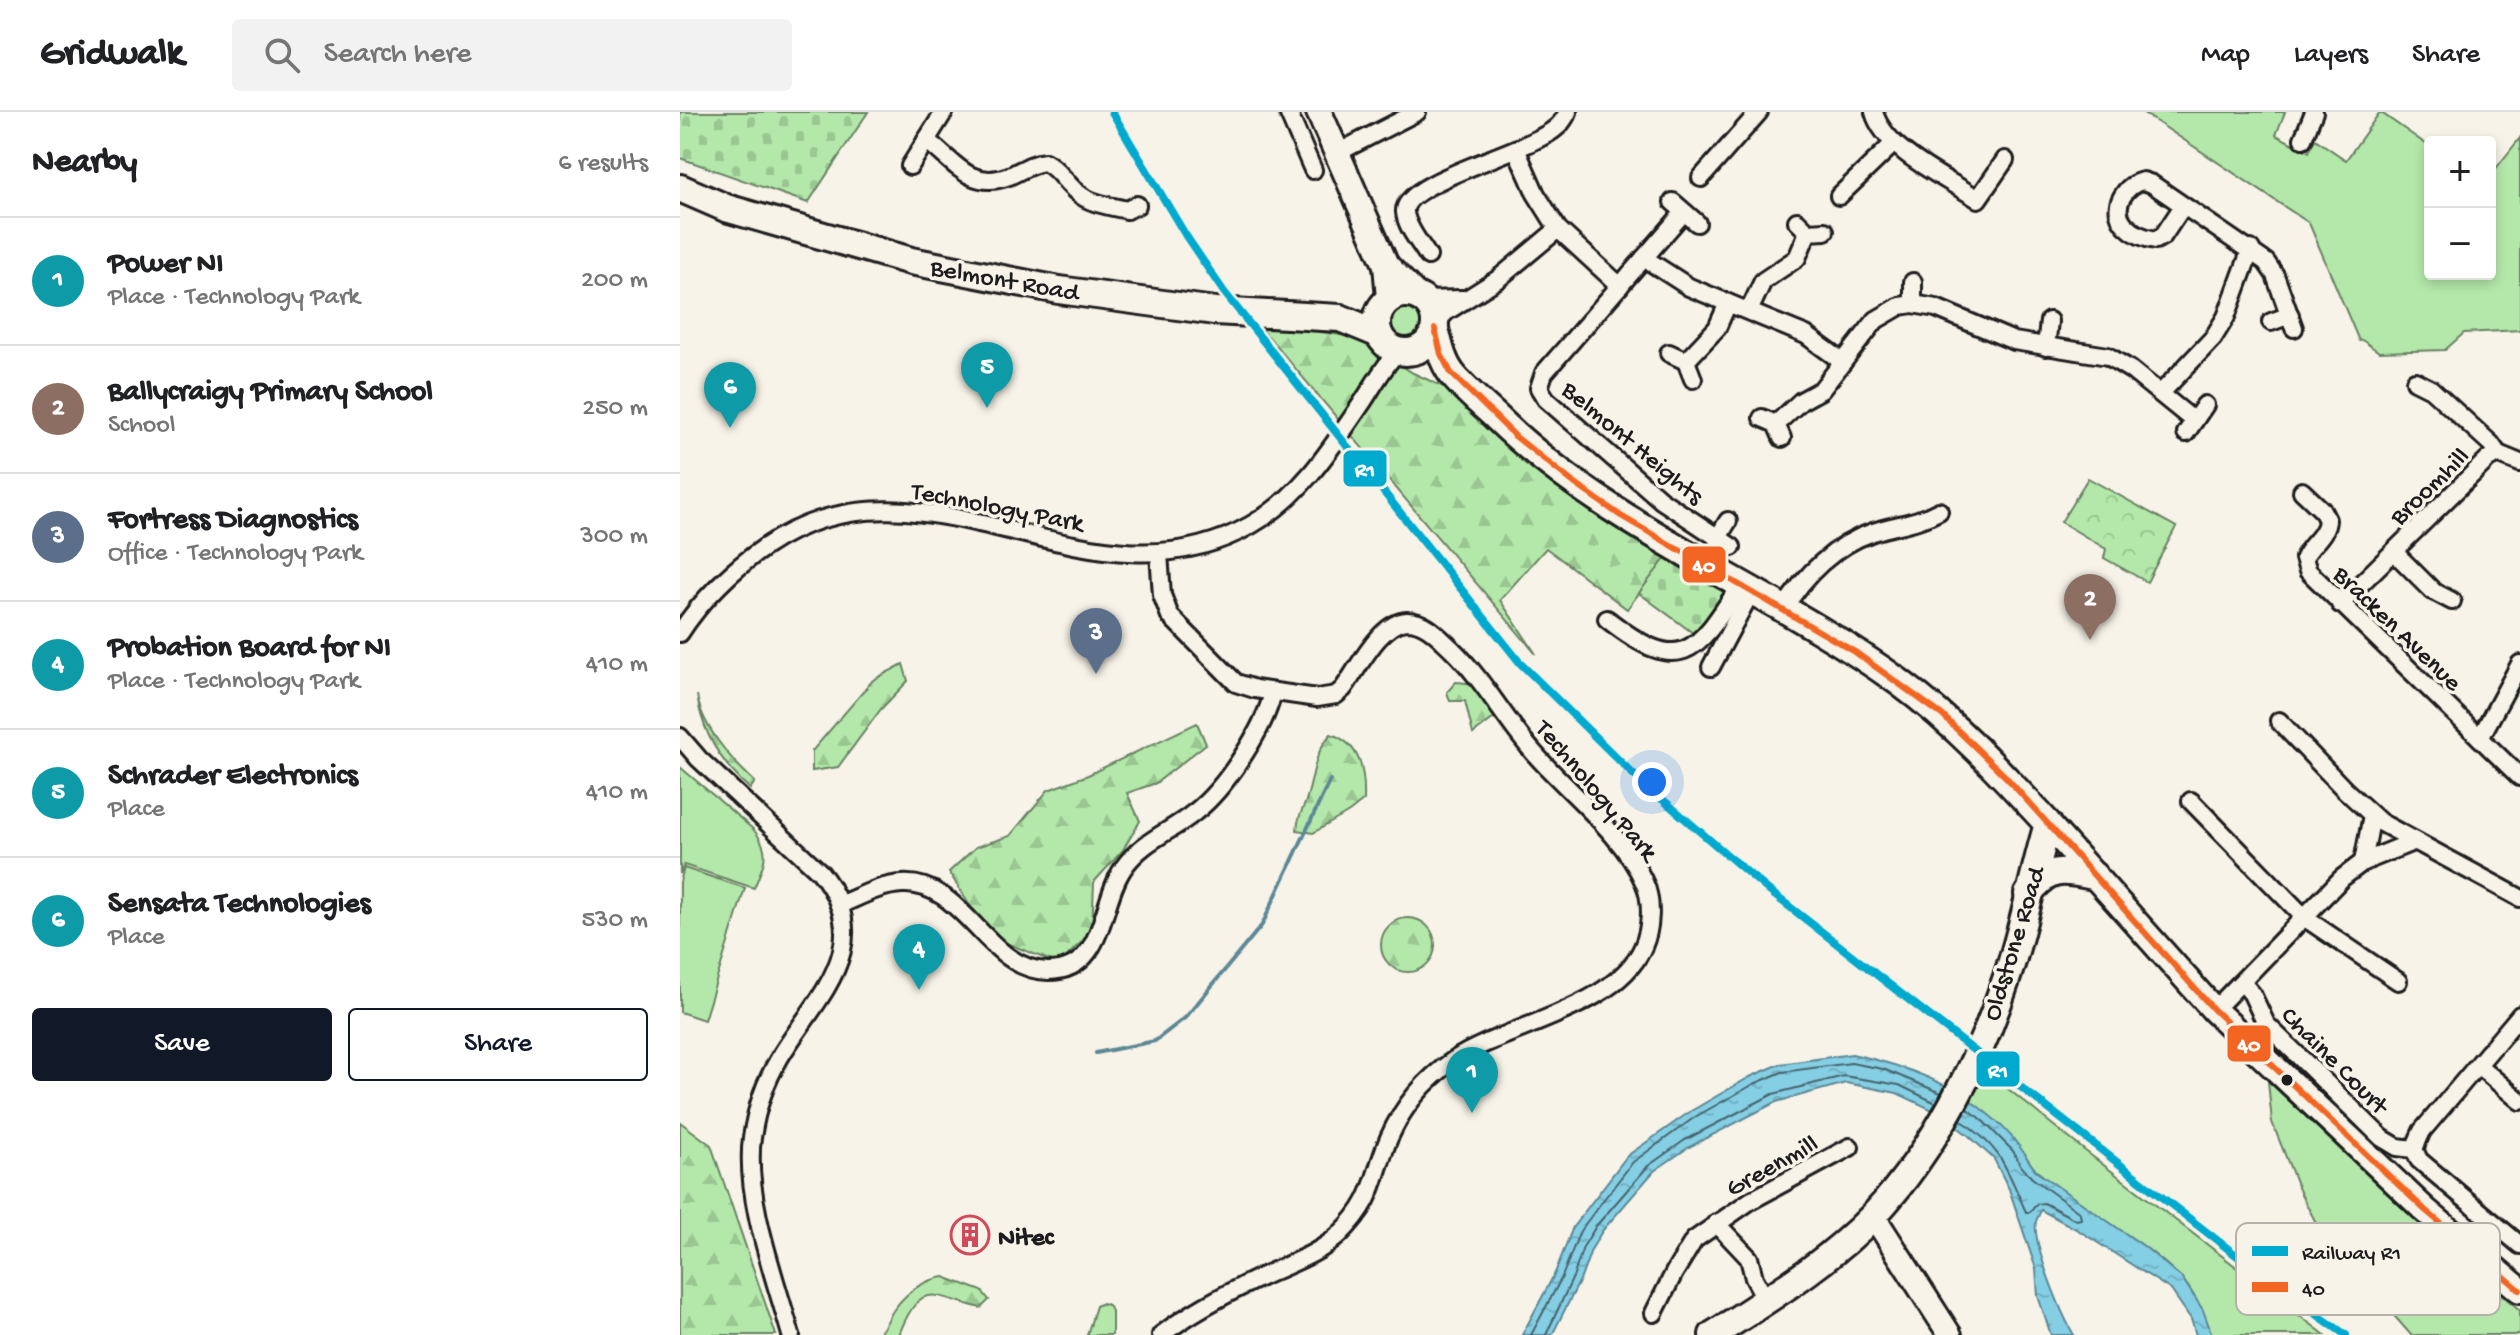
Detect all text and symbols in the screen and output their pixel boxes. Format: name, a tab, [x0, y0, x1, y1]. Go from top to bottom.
search box	[232, 19, 792, 91]
text: Gridwalk	[40, 33, 184, 77]
icon: search	[260, 33, 304, 77]
text: Search here	[324, 38, 472, 73]
text: Map	[2201, 39, 2250, 72]
text: Layers	[2294, 39, 2368, 72]
text: Share	[2412, 39, 2480, 72]
map controls	[2424, 136, 2496, 280]
button: +	[2424, 136, 2496, 208]
text: Nearby	[32, 144, 137, 184]
text: 6 results	[558, 149, 648, 180]
button: −	[2424, 208, 2496, 280]
text: Power NI	[108, 248, 223, 283]
street label: Belmont Road	[927, 254, 1083, 311]
text: 1	[53, 266, 63, 297]
text: 200 m	[581, 266, 648, 297]
text: Place · Technology Park	[108, 283, 360, 314]
pin: 5	[961, 342, 1013, 408]
pin: 6	[704, 362, 756, 428]
street label: Belmont Heights	[1553, 375, 1710, 514]
text: Ballycraigy Primary School	[108, 376, 433, 411]
text: 2	[52, 394, 64, 425]
text: 250 m	[582, 394, 648, 425]
text: School	[108, 411, 176, 442]
street label: Broomhill	[2384, 443, 2478, 534]
line badge: R1	[1342, 449, 1388, 488]
text: R1	[1354, 459, 1375, 485]
street label: Technology Park	[907, 477, 1088, 542]
text: Fortress Diagnostics	[108, 504, 358, 539]
text: 3	[51, 522, 65, 553]
text: 300 m	[580, 522, 648, 553]
text: Office · Technology Park	[108, 539, 363, 570]
line badge: 40	[1681, 545, 1727, 584]
text: 40	[1692, 555, 1716, 581]
street label: Bracken Avenue	[2324, 560, 2467, 700]
pin: 2	[2064, 574, 2116, 640]
pin: 3	[1070, 608, 1122, 674]
text: Probation Board for NI	[108, 632, 391, 667]
text: 4	[52, 650, 64, 681]
text: 410 m	[586, 650, 648, 681]
text: Place · Technology Park	[108, 667, 360, 698]
street label: Technology Park	[1525, 714, 1664, 871]
text: Schrader Electronics	[108, 760, 358, 795]
your location	[1632, 762, 1672, 802]
text: 5	[51, 778, 65, 809]
text: 410 m	[586, 778, 648, 809]
text: Place	[108, 795, 165, 826]
street label: Oldstone Road	[1978, 862, 2055, 1025]
text: Sensata Technologies	[108, 888, 371, 923]
text: 6	[51, 906, 65, 937]
text: 530 m	[581, 906, 648, 937]
text: Place	[108, 923, 165, 954]
pin: 4	[893, 924, 945, 990]
street label: Chaine Court	[2272, 1002, 2395, 1124]
button: Save	[32, 1008, 332, 1081]
button: Share	[348, 1008, 648, 1081]
line badge: 40	[2226, 1024, 2272, 1063]
text: 40	[2237, 1034, 2261, 1060]
pin: 1	[1446, 1047, 1498, 1113]
line badge: R1	[1975, 1050, 2021, 1088]
text: R1	[1987, 1060, 2008, 1086]
unlabelled marker	[2279, 1072, 2295, 1088]
street label: Greenmill	[1722, 1130, 1825, 1206]
building icon: Nitec	[949, 1214, 991, 1256]
legend	[2236, 1223, 2500, 1315]
place label: Nitec	[998, 1224, 1056, 1255]
text: Railway R1	[2302, 1242, 2401, 1268]
text: 40	[2302, 1278, 2325, 1304]

